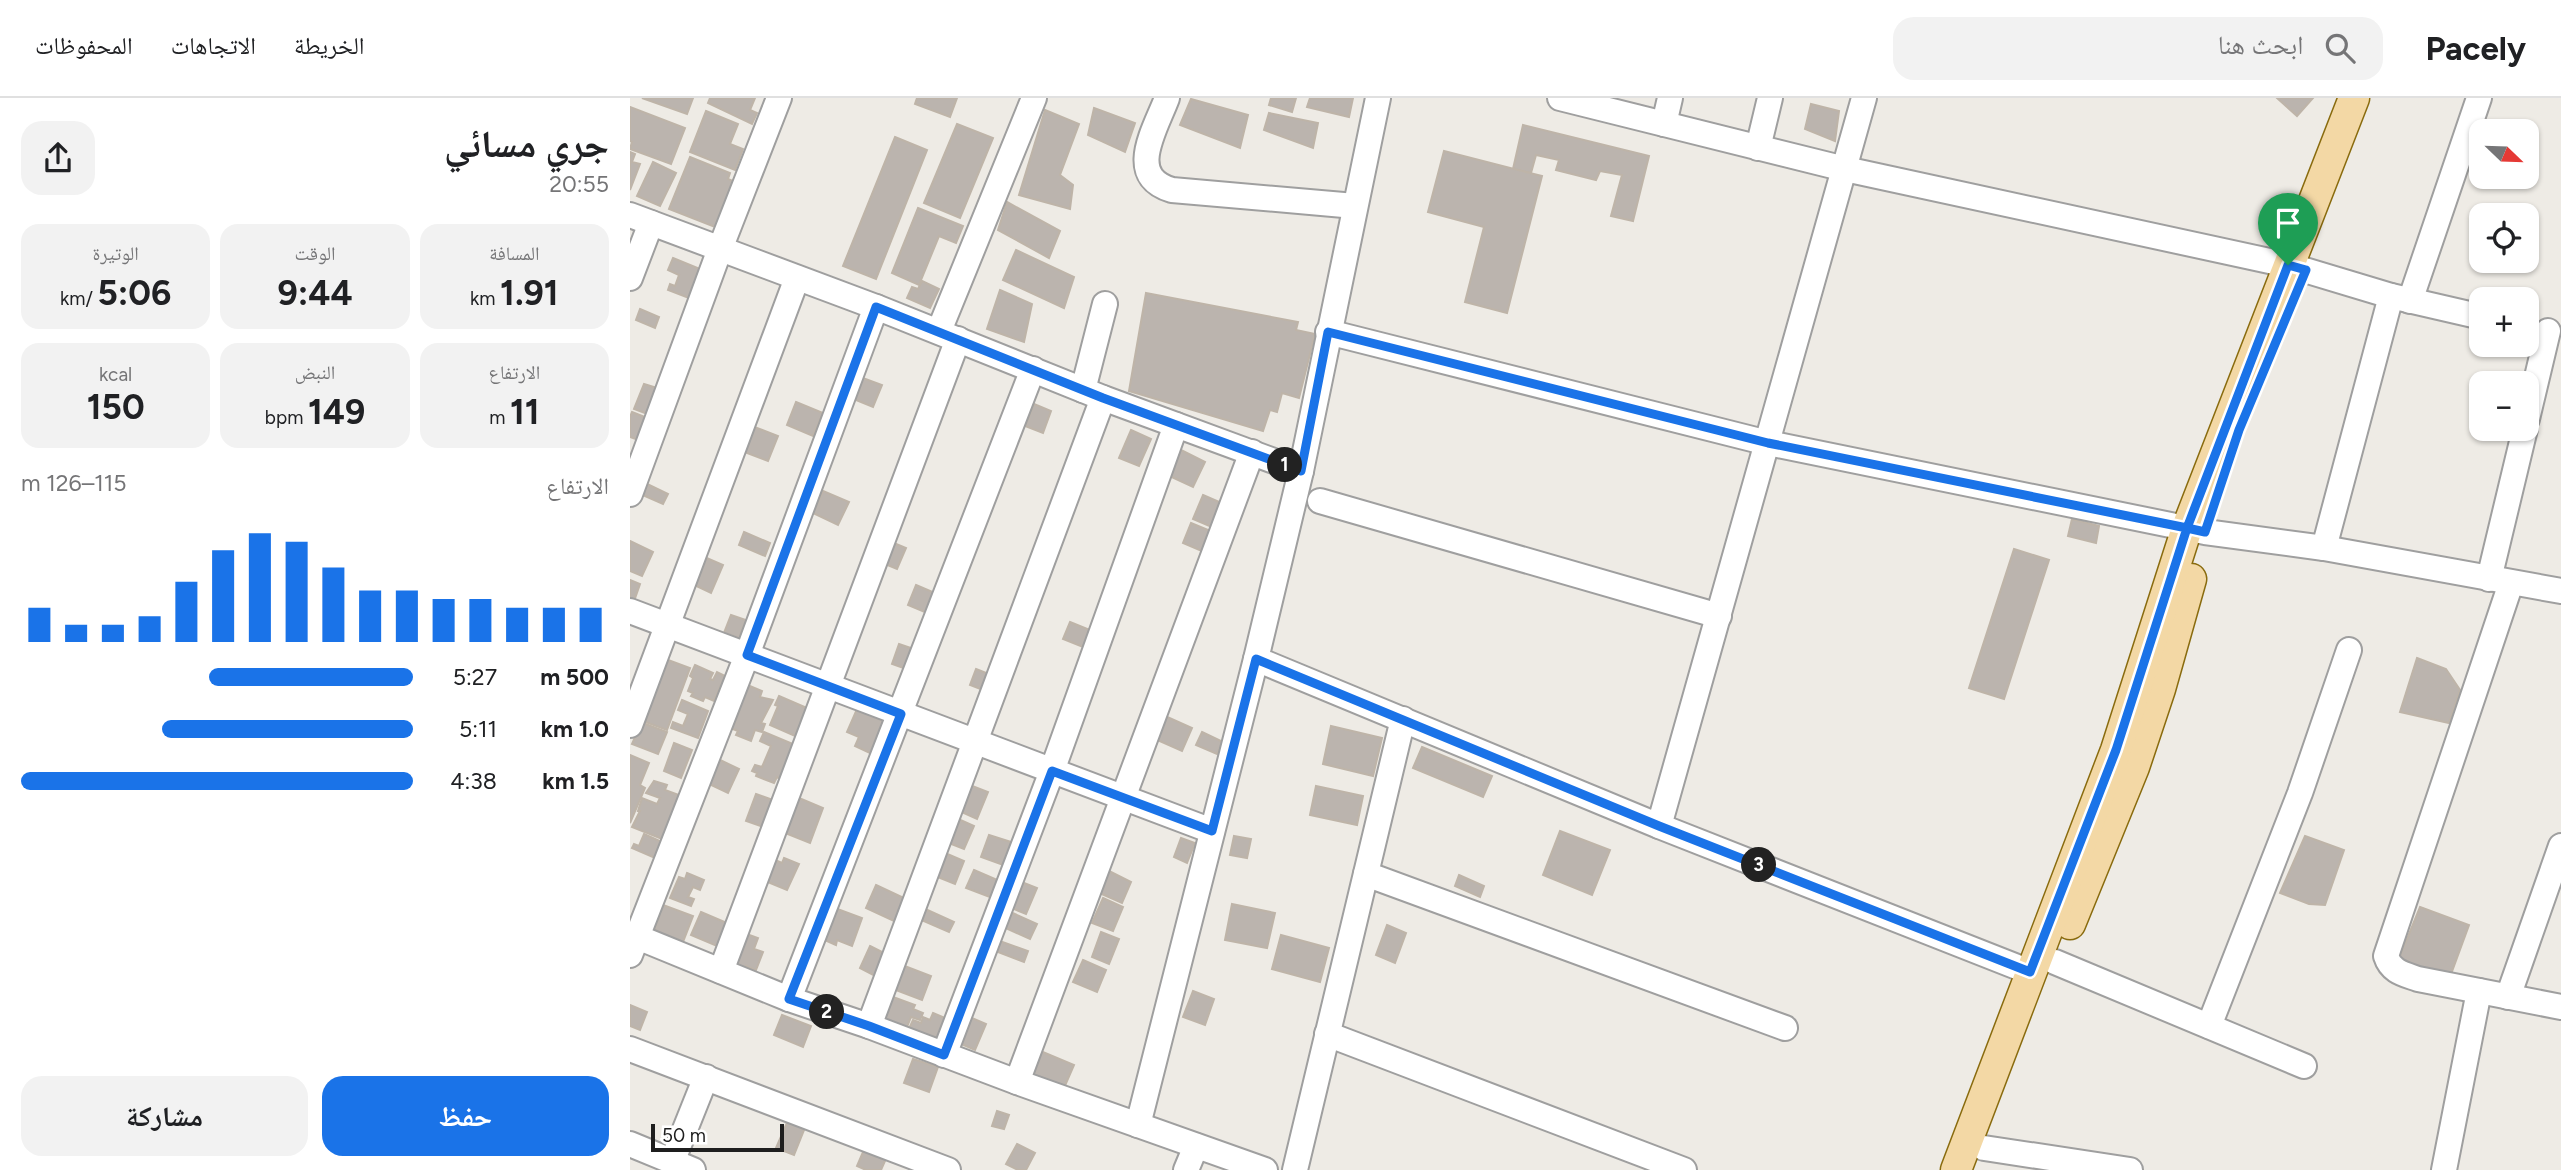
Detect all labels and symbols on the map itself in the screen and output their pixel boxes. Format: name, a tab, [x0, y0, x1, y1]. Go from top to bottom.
north arrow	[2469, 119, 2539, 189]
pin	[2258, 193, 2318, 265]
pin: 1	[1268, 448, 1302, 482]
pin: 3	[1742, 848, 1776, 882]
pin: 2	[810, 995, 844, 1030]
scale bar	[651, 1121, 784, 1153]

